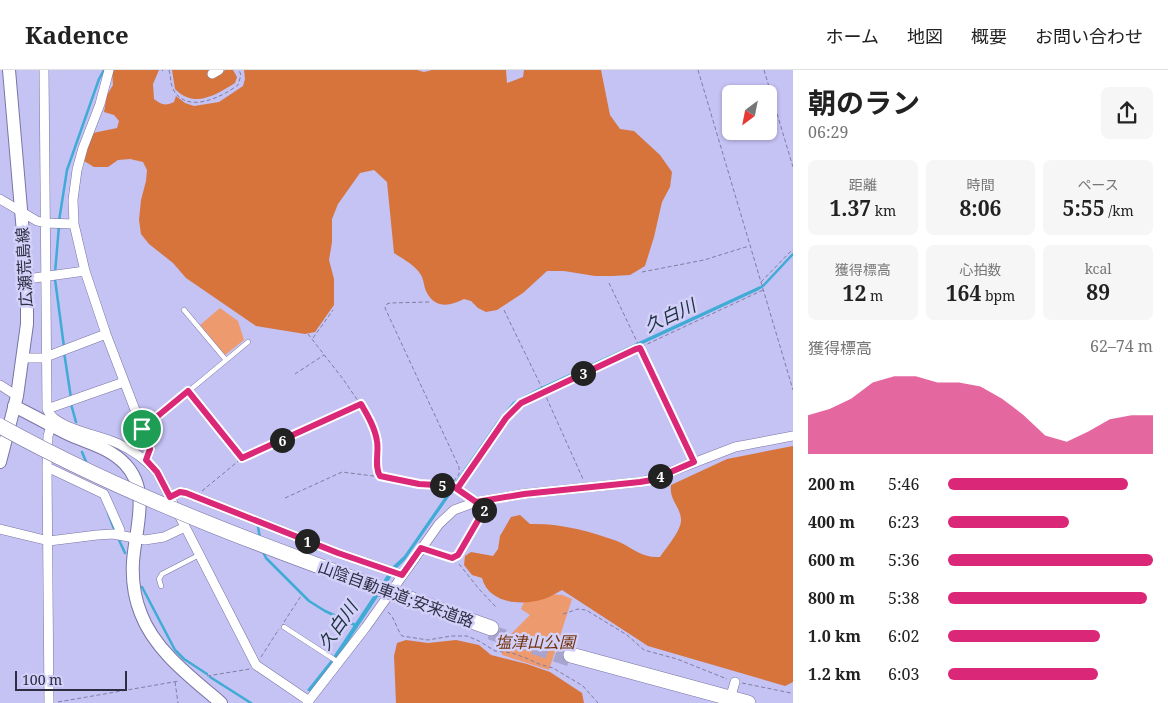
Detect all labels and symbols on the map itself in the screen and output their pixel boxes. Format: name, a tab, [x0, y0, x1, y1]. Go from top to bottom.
north arrow	[722, 85, 778, 140]
street label: 広瀬荒島線	[11, 226, 37, 308]
water label: 久白川	[640, 292, 701, 337]
pin: 3	[570, 360, 596, 386]
pin	[121, 408, 163, 450]
pin: 6	[270, 428, 294, 452]
pin: 4	[648, 464, 672, 488]
pin: 5	[430, 472, 454, 498]
pin: 2	[472, 498, 496, 522]
pin: 1	[294, 528, 320, 554]
street label: 山陰自動車道;安来道路	[315, 556, 477, 632]
water label: 久白川	[312, 595, 364, 654]
park label: 塩津山公園	[495, 631, 577, 653]
scale bar	[15, 668, 128, 691]

